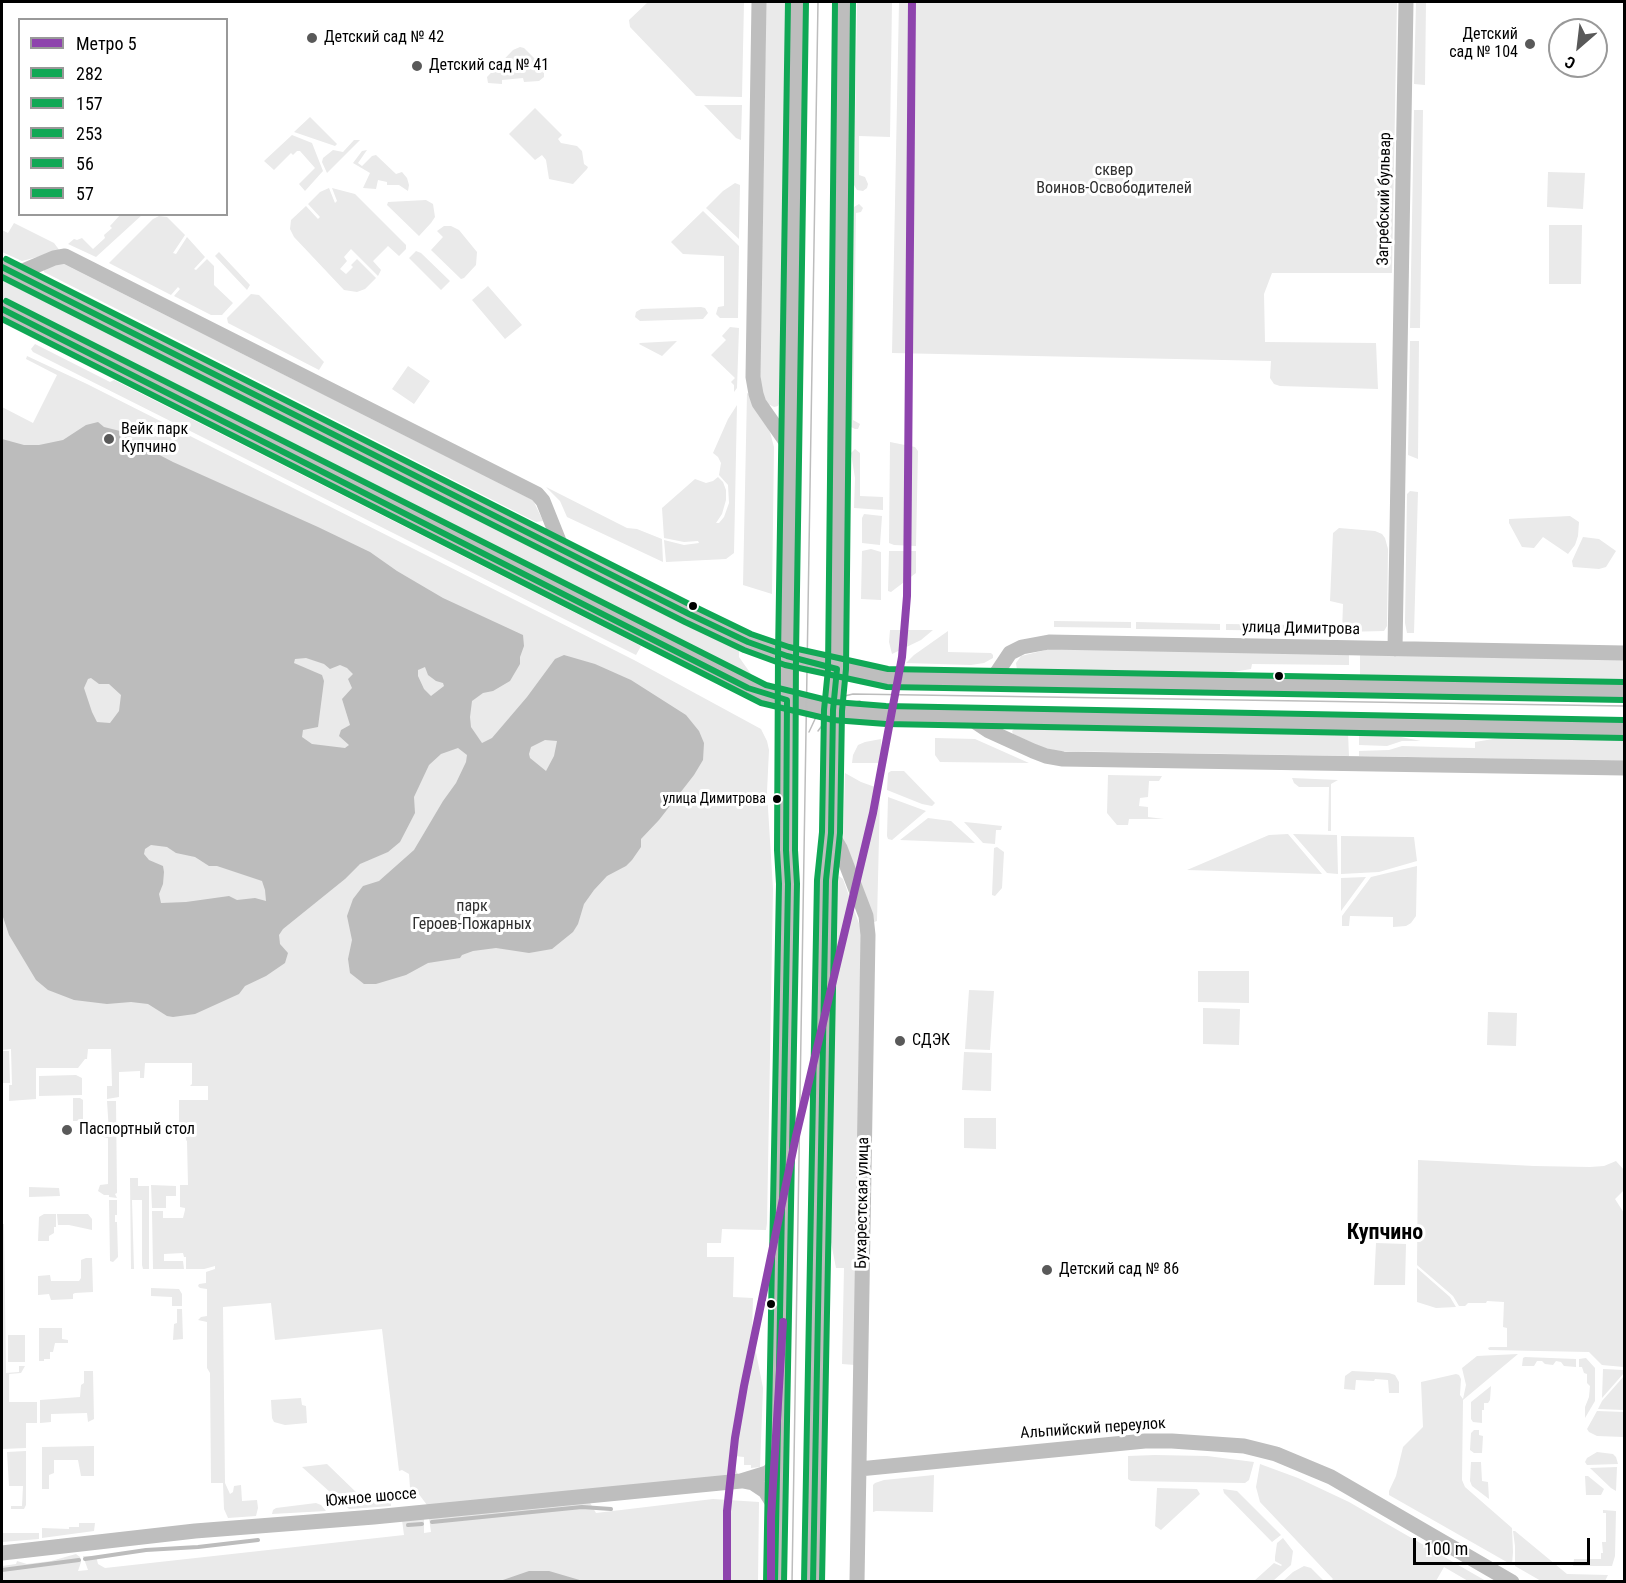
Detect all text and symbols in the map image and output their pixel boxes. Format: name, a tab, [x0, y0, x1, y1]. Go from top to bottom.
legend	[18, 18, 228, 216]
north arrow	[1548, 18, 1608, 78]
place label: Детский сад № 104	[1449, 25, 1518, 63]
place label: Детский сад № 42	[324, 28, 444, 48]
marker: Детский сад № 42	[305, 31, 319, 45]
text: Метро 5	[76, 33, 137, 54]
marker: Детский сад № 104	[1523, 37, 1537, 51]
text: С	[1562, 52, 1579, 73]
place label: Детский сад № 41	[429, 56, 549, 76]
marker: Детский сад № 41	[410, 59, 424, 73]
text: 282	[76, 63, 103, 84]
text: 157	[76, 93, 103, 114]
text: 253	[76, 123, 103, 144]
street label: Загребский бульвар	[1374, 132, 1396, 266]
text: 56	[76, 153, 94, 174]
park label: сквер Воинов-Освободителей	[1036, 161, 1192, 199]
text: 57	[76, 183, 94, 204]
place label: Вейк парк Купчино	[121, 420, 188, 458]
marker: Вейк парк Купчино	[102, 432, 116, 446]
unlabelled marker	[687, 600, 699, 612]
street label: улица Димитрова	[1242, 618, 1360, 640]
unlabelled marker	[1273, 670, 1285, 682]
place label: улица Димитрова	[663, 791, 766, 807]
marker: улица Димитрова	[771, 793, 783, 805]
park label: парк Героев-Пожарных	[412, 897, 532, 935]
place label: СДЭК	[912, 1031, 950, 1051]
marker: СДЭК	[893, 1034, 907, 1048]
place label: Паспортный стол	[79, 1120, 195, 1140]
marker: Паспортный стол	[60, 1123, 74, 1137]
street label: Бухарестская улица	[852, 1137, 874, 1269]
district label: Купчино	[1347, 1220, 1423, 1246]
place label: Детский сад № 86	[1059, 1260, 1179, 1280]
marker: Детский сад № 86	[1040, 1263, 1054, 1277]
unlabelled marker	[765, 1298, 777, 1310]
street label: Альпийский переулок	[1020, 1414, 1166, 1444]
street label: Южное шоссе	[324, 1484, 418, 1512]
scale bar	[1416, 1526, 1593, 1564]
text: 100 m	[1424, 1538, 1468, 1559]

